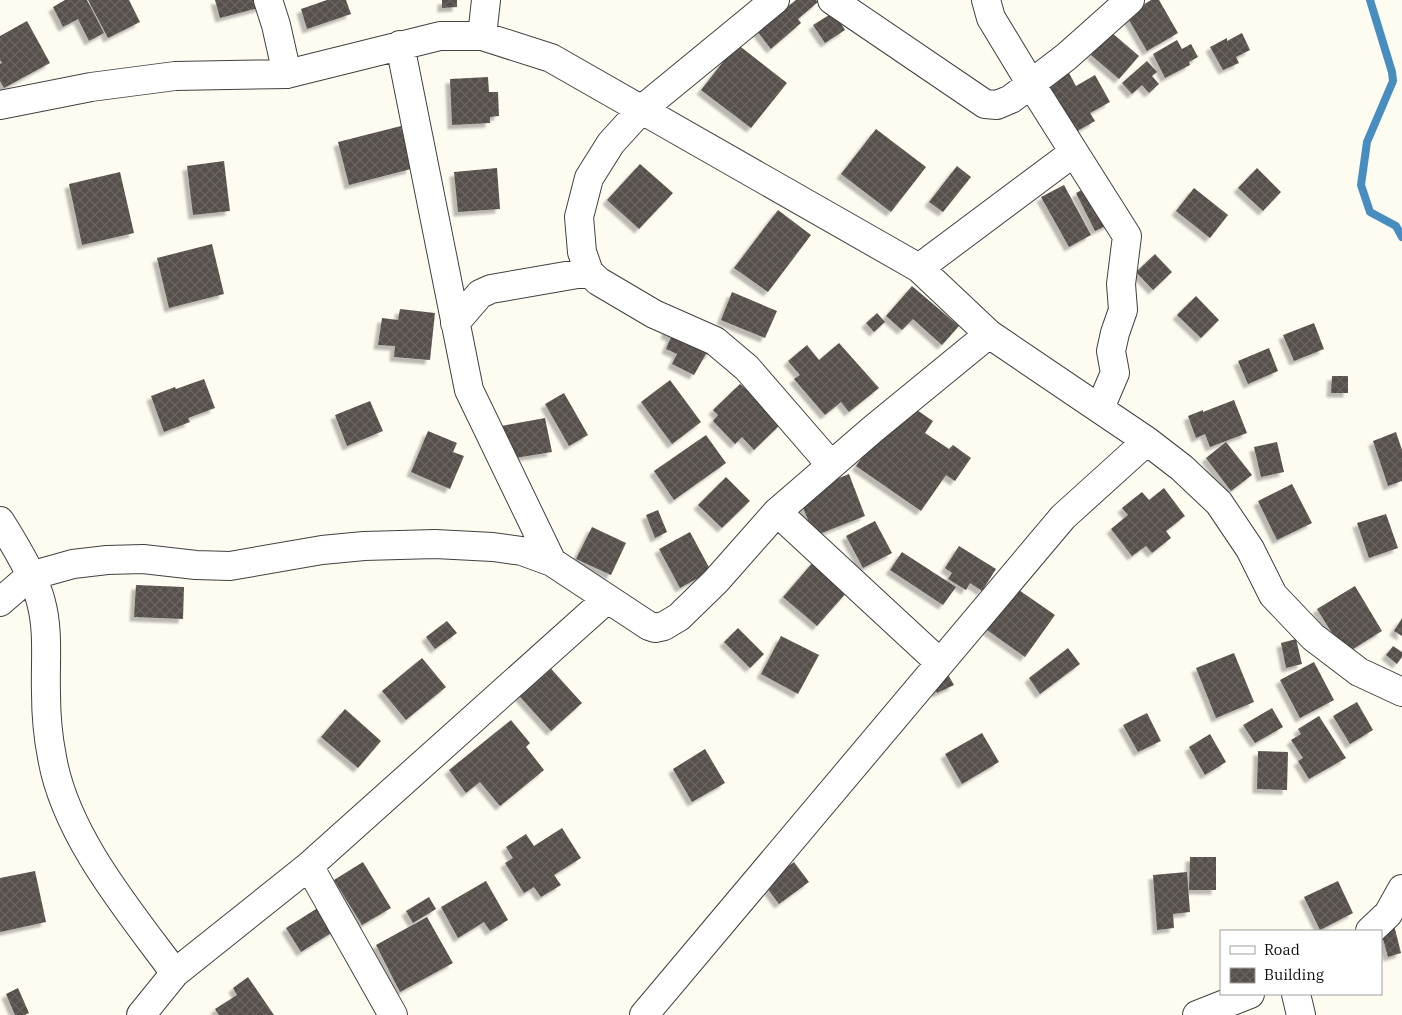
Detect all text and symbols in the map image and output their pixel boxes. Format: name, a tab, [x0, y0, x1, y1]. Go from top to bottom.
legend	[1220, 930, 1382, 995]
text: Road	[1264, 940, 1300, 959]
text: Building	[1264, 965, 1324, 984]

